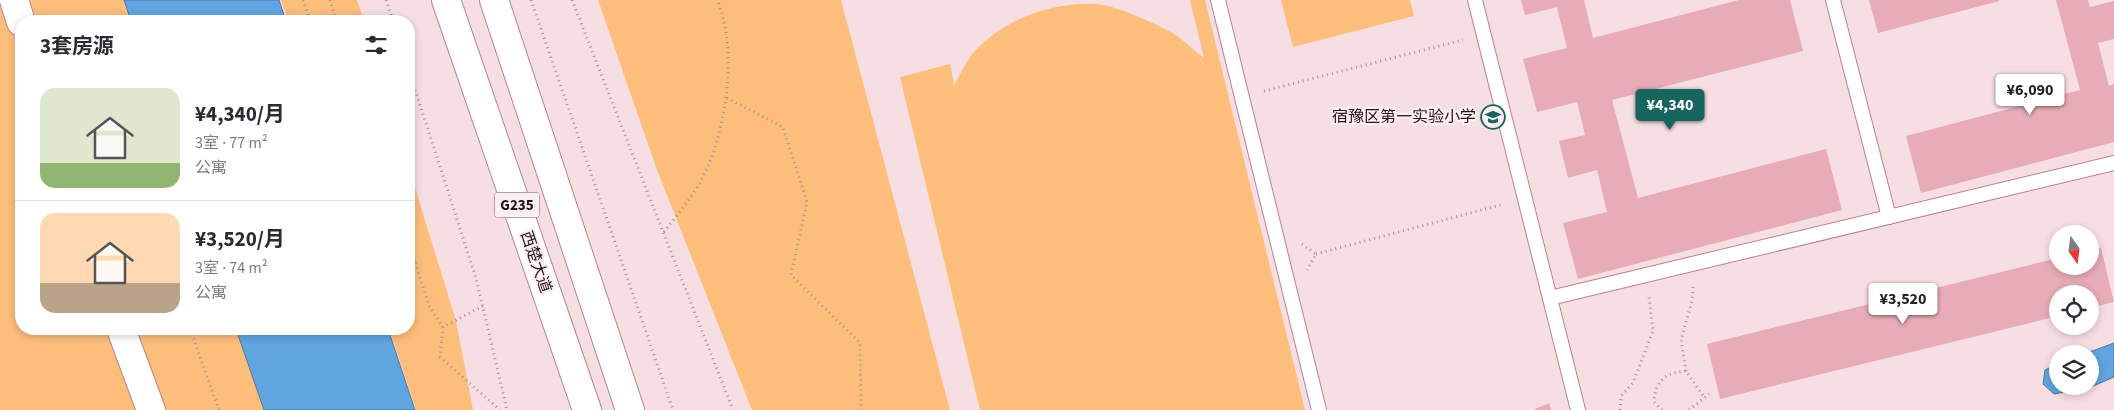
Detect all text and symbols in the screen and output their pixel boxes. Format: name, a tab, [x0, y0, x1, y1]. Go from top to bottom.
text: 3套房源	[40, 31, 114, 61]
icon: filters	[362, 31, 390, 59]
pin: ¥6,090	[1989, 74, 2071, 116]
text: ¥6,090	[2006, 79, 2054, 101]
pin: ¥4,340	[1629, 88, 1711, 131]
text: ¥4,340	[1646, 94, 1694, 116]
text: ¥4,340/月	[195, 99, 285, 129]
school or university icon: 宿豫区第一实验小学	[1480, 104, 1506, 130]
place label: 宿豫区第一实验小学	[1332, 106, 1476, 128]
icon: home	[80, 108, 140, 168]
text: 3室 · 77 m²	[195, 132, 268, 154]
text: 公寓	[195, 157, 227, 179]
road number: G235	[494, 192, 540, 218]
text: ¥3,520/月	[195, 224, 285, 254]
north arrow	[2049, 225, 2099, 275]
map controls	[2049, 225, 2099, 395]
street label: 西楚大道	[515, 228, 557, 296]
icon: home	[80, 233, 140, 293]
text: 3室 · 74 m²	[195, 257, 268, 279]
text: 公寓	[195, 282, 227, 304]
pin: ¥3,520	[1862, 282, 1944, 325]
button: locate	[2049, 285, 2099, 335]
text: ¥3,520	[1879, 288, 1927, 310]
button: layers	[2049, 345, 2099, 395]

